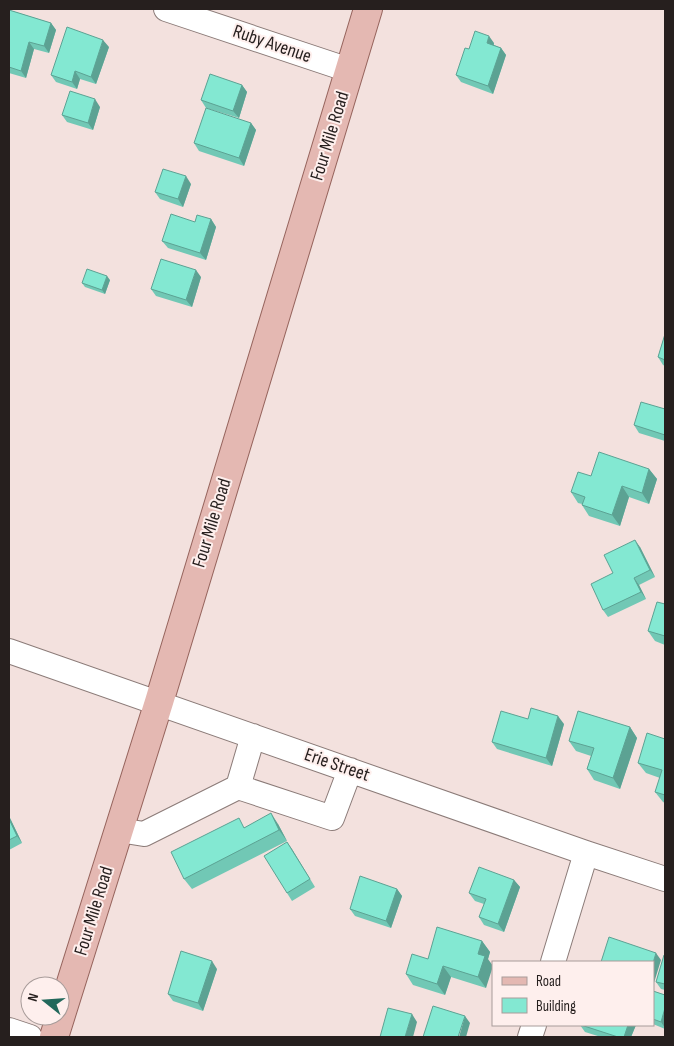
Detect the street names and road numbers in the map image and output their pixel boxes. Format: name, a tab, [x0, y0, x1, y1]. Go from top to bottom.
street label: Ruby Avenue	[230, 20, 314, 68]
street label: Four Mile Road	[306, 89, 354, 183]
street label: Four Mile Road	[188, 476, 236, 570]
street label: Erie Street	[301, 743, 373, 787]
street label: Four Mile Road	[70, 864, 118, 958]

